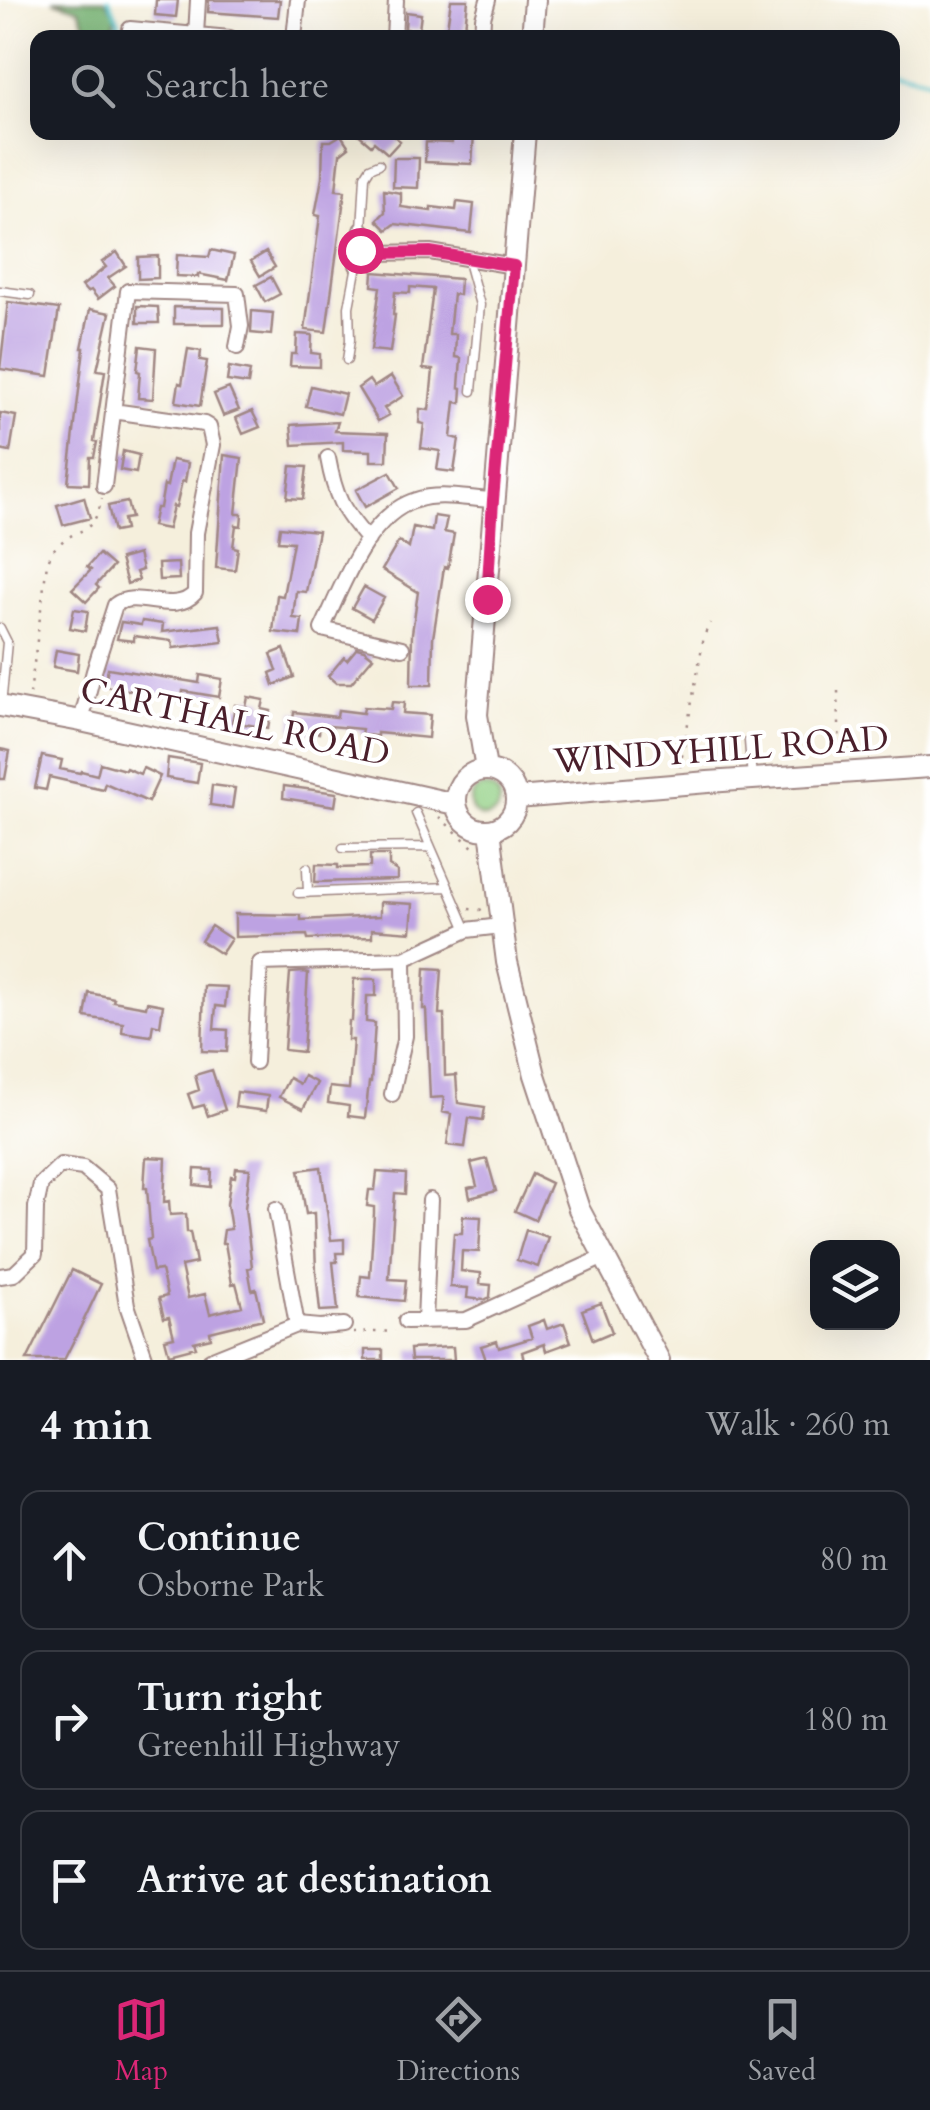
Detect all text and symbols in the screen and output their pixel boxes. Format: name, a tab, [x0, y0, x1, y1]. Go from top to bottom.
search box	[30, 30, 900, 140]
icon: search	[65, 58, 120, 113]
text: Search here	[145, 59, 329, 111]
route start	[338, 228, 384, 274]
route end	[465, 577, 511, 623]
street label: CARTHALL ROAD	[76, 666, 394, 778]
street label: WINDYHILL ROAD	[551, 714, 890, 786]
map controls	[810, 1240, 900, 1330]
button: layers	[810, 1240, 900, 1330]
text: 4 min	[40, 1397, 152, 1454]
text: Walk · 260 m	[705, 1403, 890, 1447]
text: Continue	[137, 1512, 301, 1564]
icon: ahead	[42, 1533, 97, 1588]
text: 80 m	[820, 1538, 888, 1582]
text: Osborne Park	[137, 1564, 324, 1608]
text: Turn right	[137, 1672, 322, 1724]
icon: right	[42, 1693, 97, 1748]
text: 180 m	[803, 1698, 888, 1742]
text: Greenhill Highway	[137, 1724, 400, 1768]
icon: arrive	[42, 1853, 97, 1908]
text: Arrive at destination	[137, 1854, 492, 1906]
tab: Map	[114, 1992, 169, 2090]
tab: Directions	[397, 1992, 520, 2090]
tab: Saved	[748, 1992, 816, 2090]

